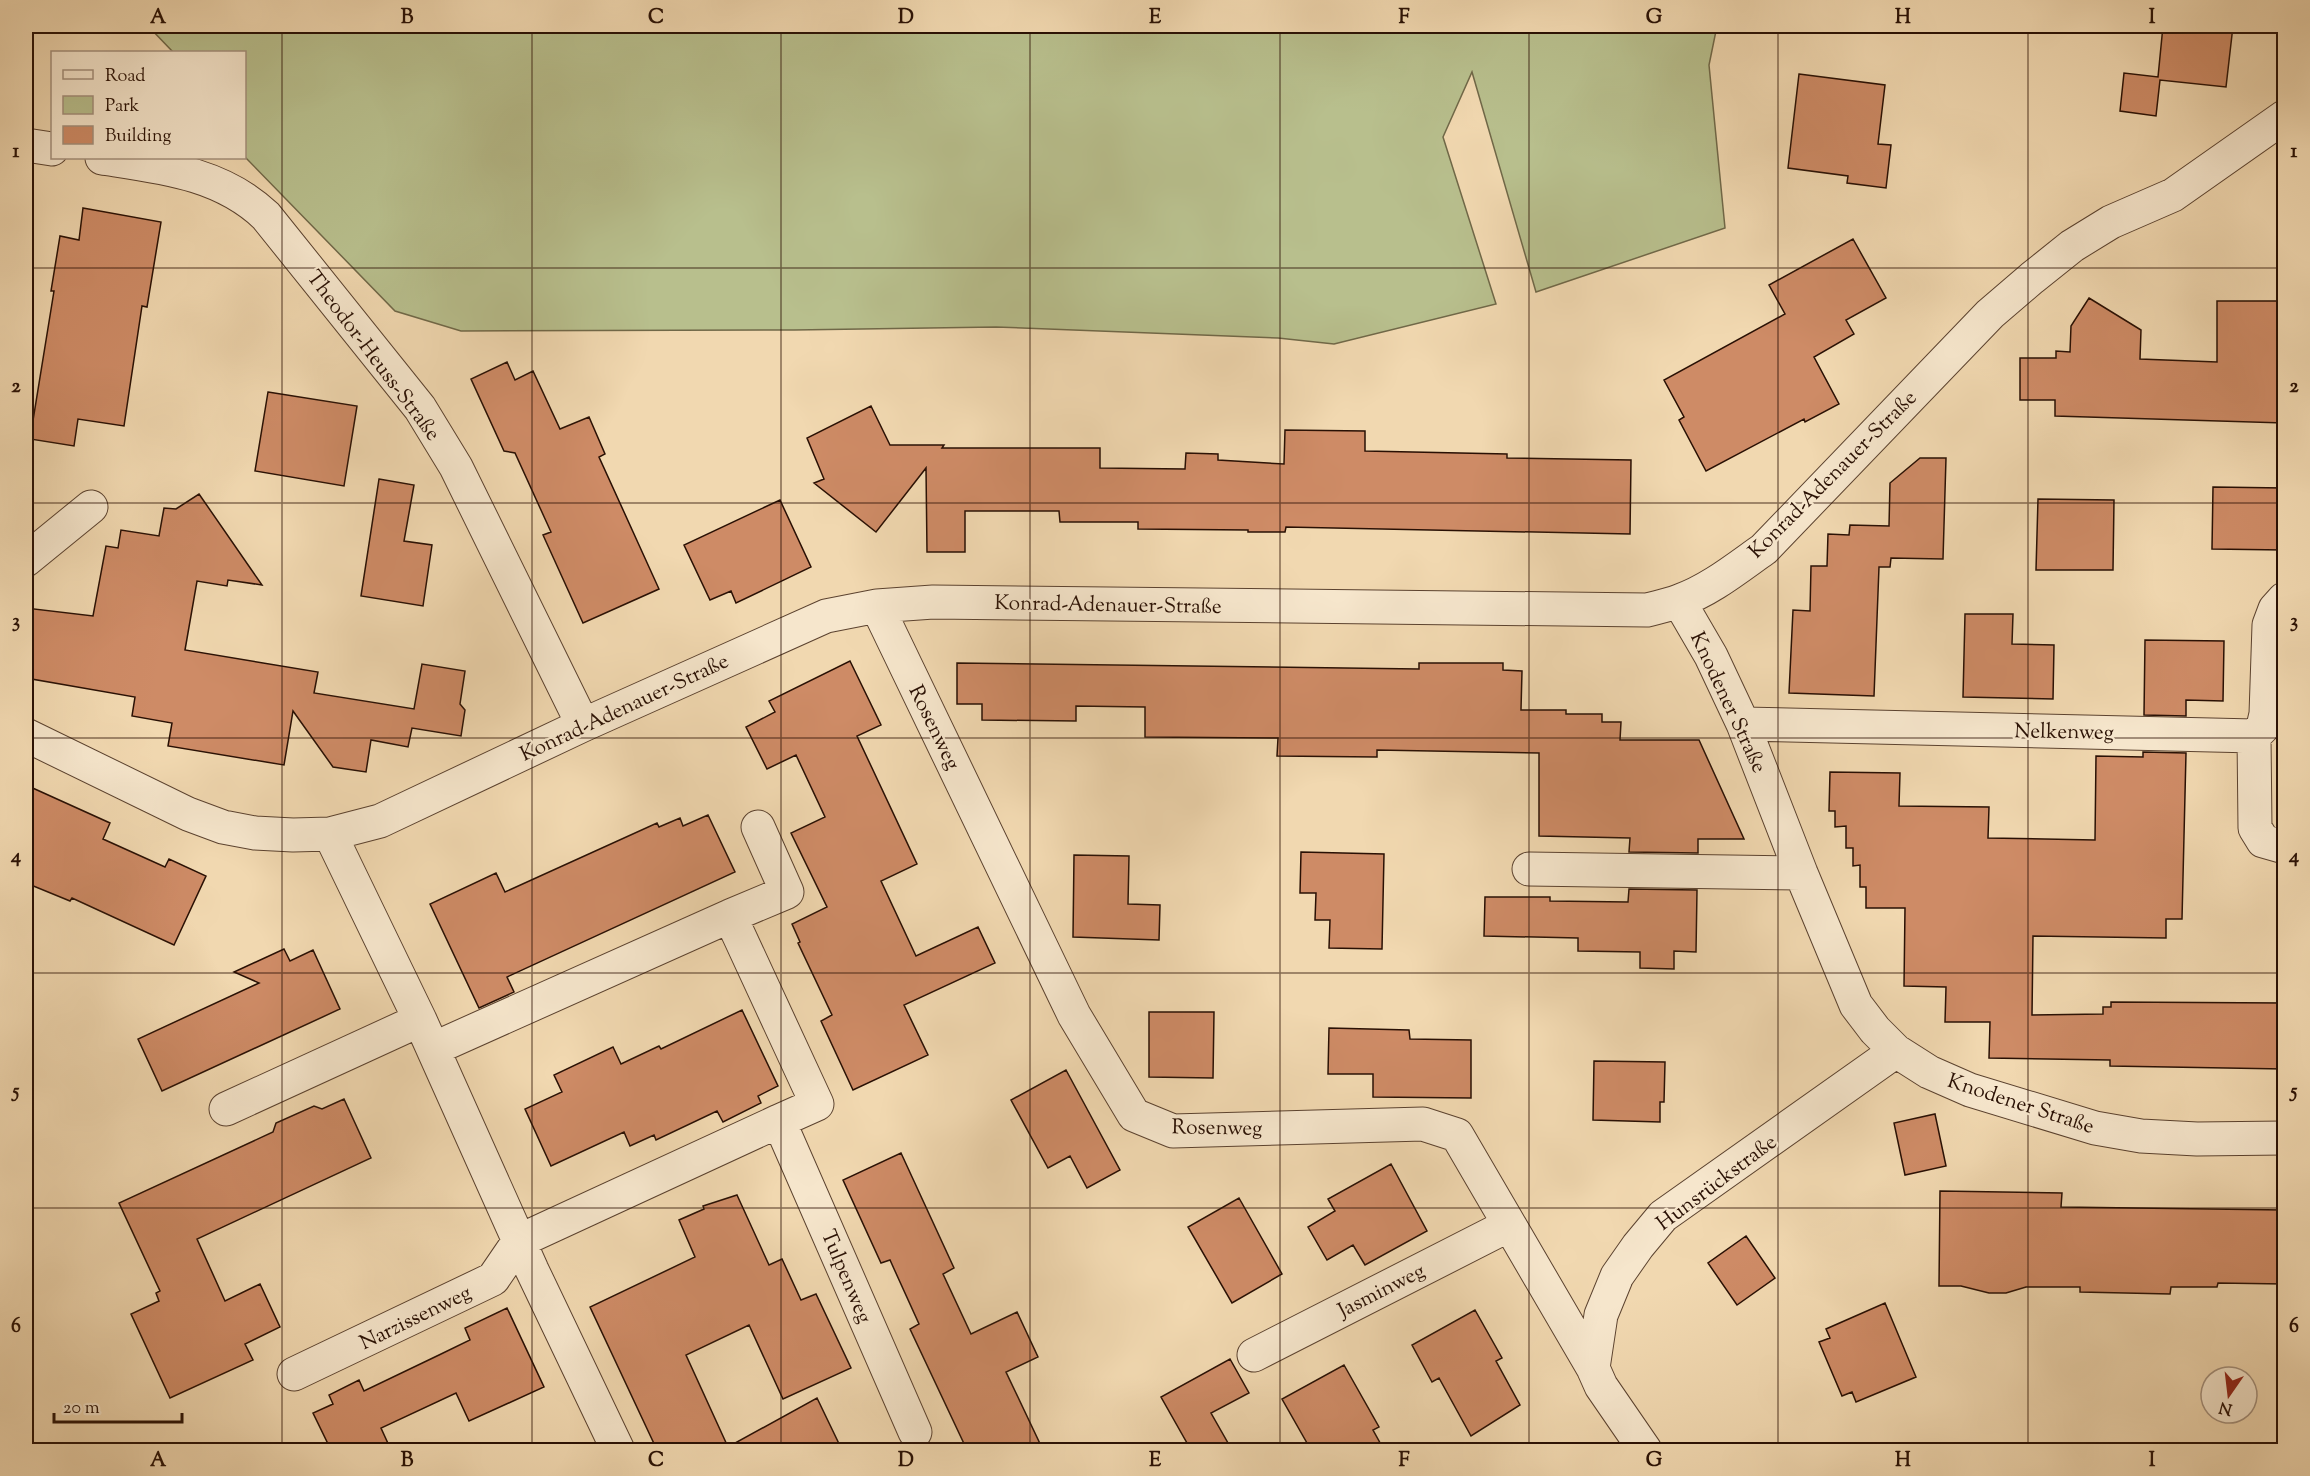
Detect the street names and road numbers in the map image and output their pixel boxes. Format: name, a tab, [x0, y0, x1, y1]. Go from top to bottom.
street label: Theodor-Heuss-Straße	[298, 265, 447, 448]
street label: Konrad-Adenauer-Straße	[1742, 384, 1924, 566]
street label: Konrad-Adenauer-Straße	[994, 589, 1222, 623]
street label: Knodener Straße	[1681, 627, 1773, 778]
street label: Konrad-Adenauer-Straße	[516, 647, 734, 770]
street label: Rosenweg	[900, 680, 967, 775]
street label: Nelkenweg	[2014, 717, 2114, 749]
street label: Knodener Straße	[1943, 1067, 2098, 1143]
street label: Rosenweg	[1171, 1113, 1263, 1145]
street label: Hunsrückstraße	[1651, 1128, 1784, 1239]
street label: Tulpenweg	[812, 1225, 878, 1328]
street label: Jasminweg	[1332, 1257, 1431, 1327]
street label: Narzissenweg	[355, 1279, 477, 1359]

